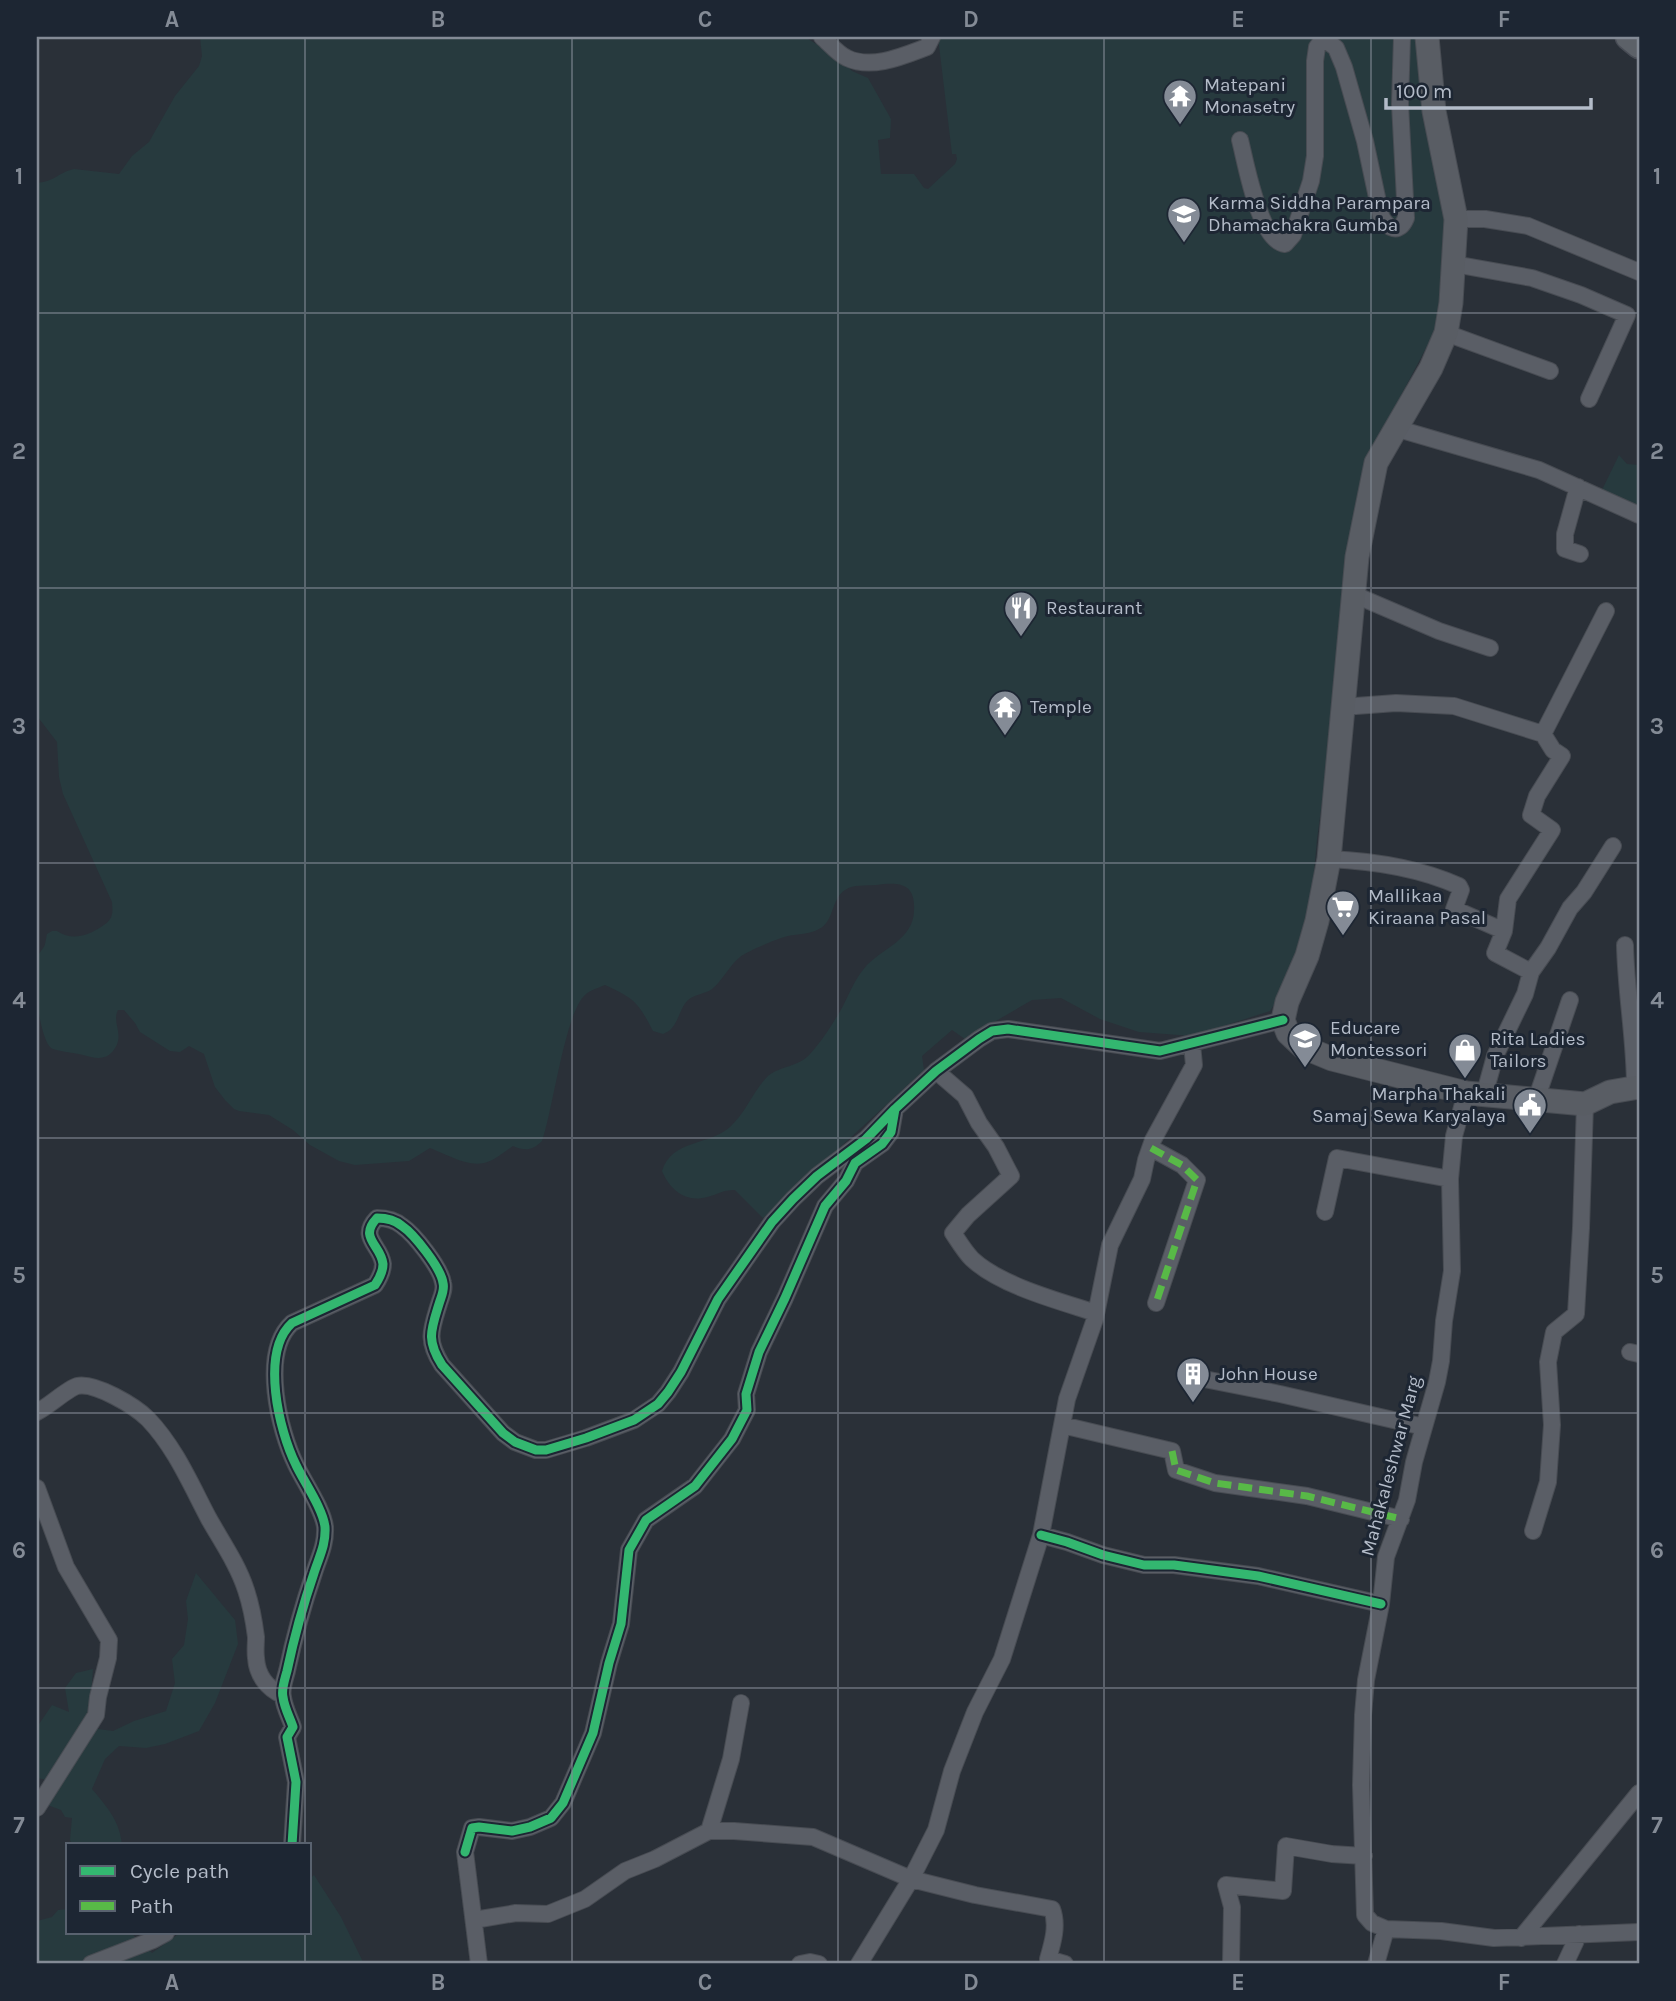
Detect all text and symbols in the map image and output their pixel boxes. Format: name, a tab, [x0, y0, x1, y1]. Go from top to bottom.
text: A	[165, 6, 179, 33]
text: B	[431, 6, 445, 33]
text: C	[698, 6, 712, 33]
text: D	[963, 6, 979, 33]
text: E	[1231, 6, 1245, 33]
text: F	[1498, 6, 1510, 33]
scale bar	[1386, 66, 1590, 110]
place label: Matepani Monasetry	[1204, 74, 1295, 118]
temple icon: Matepani Monasetry	[1161, 77, 1199, 126]
text: 100 m	[1396, 79, 1453, 103]
text: 1	[15, 163, 23, 190]
text: 1	[1653, 163, 1661, 190]
place label: Karma Siddha Parampara Dhamachakra Gumba	[1208, 192, 1431, 236]
school or university icon: Karma Siddha Parampara Dhamachakra Gumba	[1165, 195, 1203, 244]
text: 2	[12, 438, 26, 465]
text: 2	[1650, 438, 1664, 465]
restaurant icon: Restaurant	[1002, 589, 1040, 638]
place label: Restaurant	[1046, 597, 1142, 619]
temple icon: Temple	[986, 688, 1024, 737]
place label: Temple	[1030, 696, 1092, 718]
text: 3	[12, 713, 26, 740]
text: 3	[1650, 713, 1664, 740]
place label: Mallikaa Kiraana Pasal	[1368, 885, 1486, 929]
supermarket icon: Mallikaa Kiraana Pasal	[1324, 888, 1362, 937]
text: 4	[12, 987, 26, 1014]
text: 4	[1650, 987, 1664, 1014]
place label: Educare Montessori	[1330, 1017, 1428, 1061]
school or university icon: Educare Montessori	[1286, 1020, 1324, 1069]
place label: Rita Ladies Tailors	[1490, 1028, 1585, 1072]
shop icon: Rita Ladies Tailors	[1446, 1031, 1484, 1080]
place label: Marpha Thakali Samaj Sewa Karyalaya	[1312, 1083, 1506, 1127]
public building icon: Marpha Thakali Samaj Sewa Karyalaya	[1511, 1086, 1549, 1135]
text: 5	[12, 1262, 26, 1289]
text: 5	[1650, 1262, 1664, 1289]
building icon: John House	[1174, 1355, 1212, 1404]
place label: John House	[1218, 1363, 1318, 1385]
street label: Mahakaleshwar Marg	[1356, 1373, 1426, 1558]
text: 6	[12, 1537, 26, 1564]
text: 6	[1650, 1537, 1664, 1564]
text: 7	[13, 1812, 25, 1839]
text: 7	[1651, 1812, 1663, 1839]
legend	[66, 1843, 312, 1934]
text: Cycle path	[130, 1859, 230, 1883]
text: Path	[130, 1894, 174, 1918]
text: A	[165, 1969, 179, 1996]
text: B	[431, 1969, 445, 1996]
text: C	[698, 1969, 712, 1996]
text: D	[963, 1969, 979, 1996]
text: E	[1231, 1969, 1245, 1996]
text: F	[1498, 1969, 1510, 1996]

